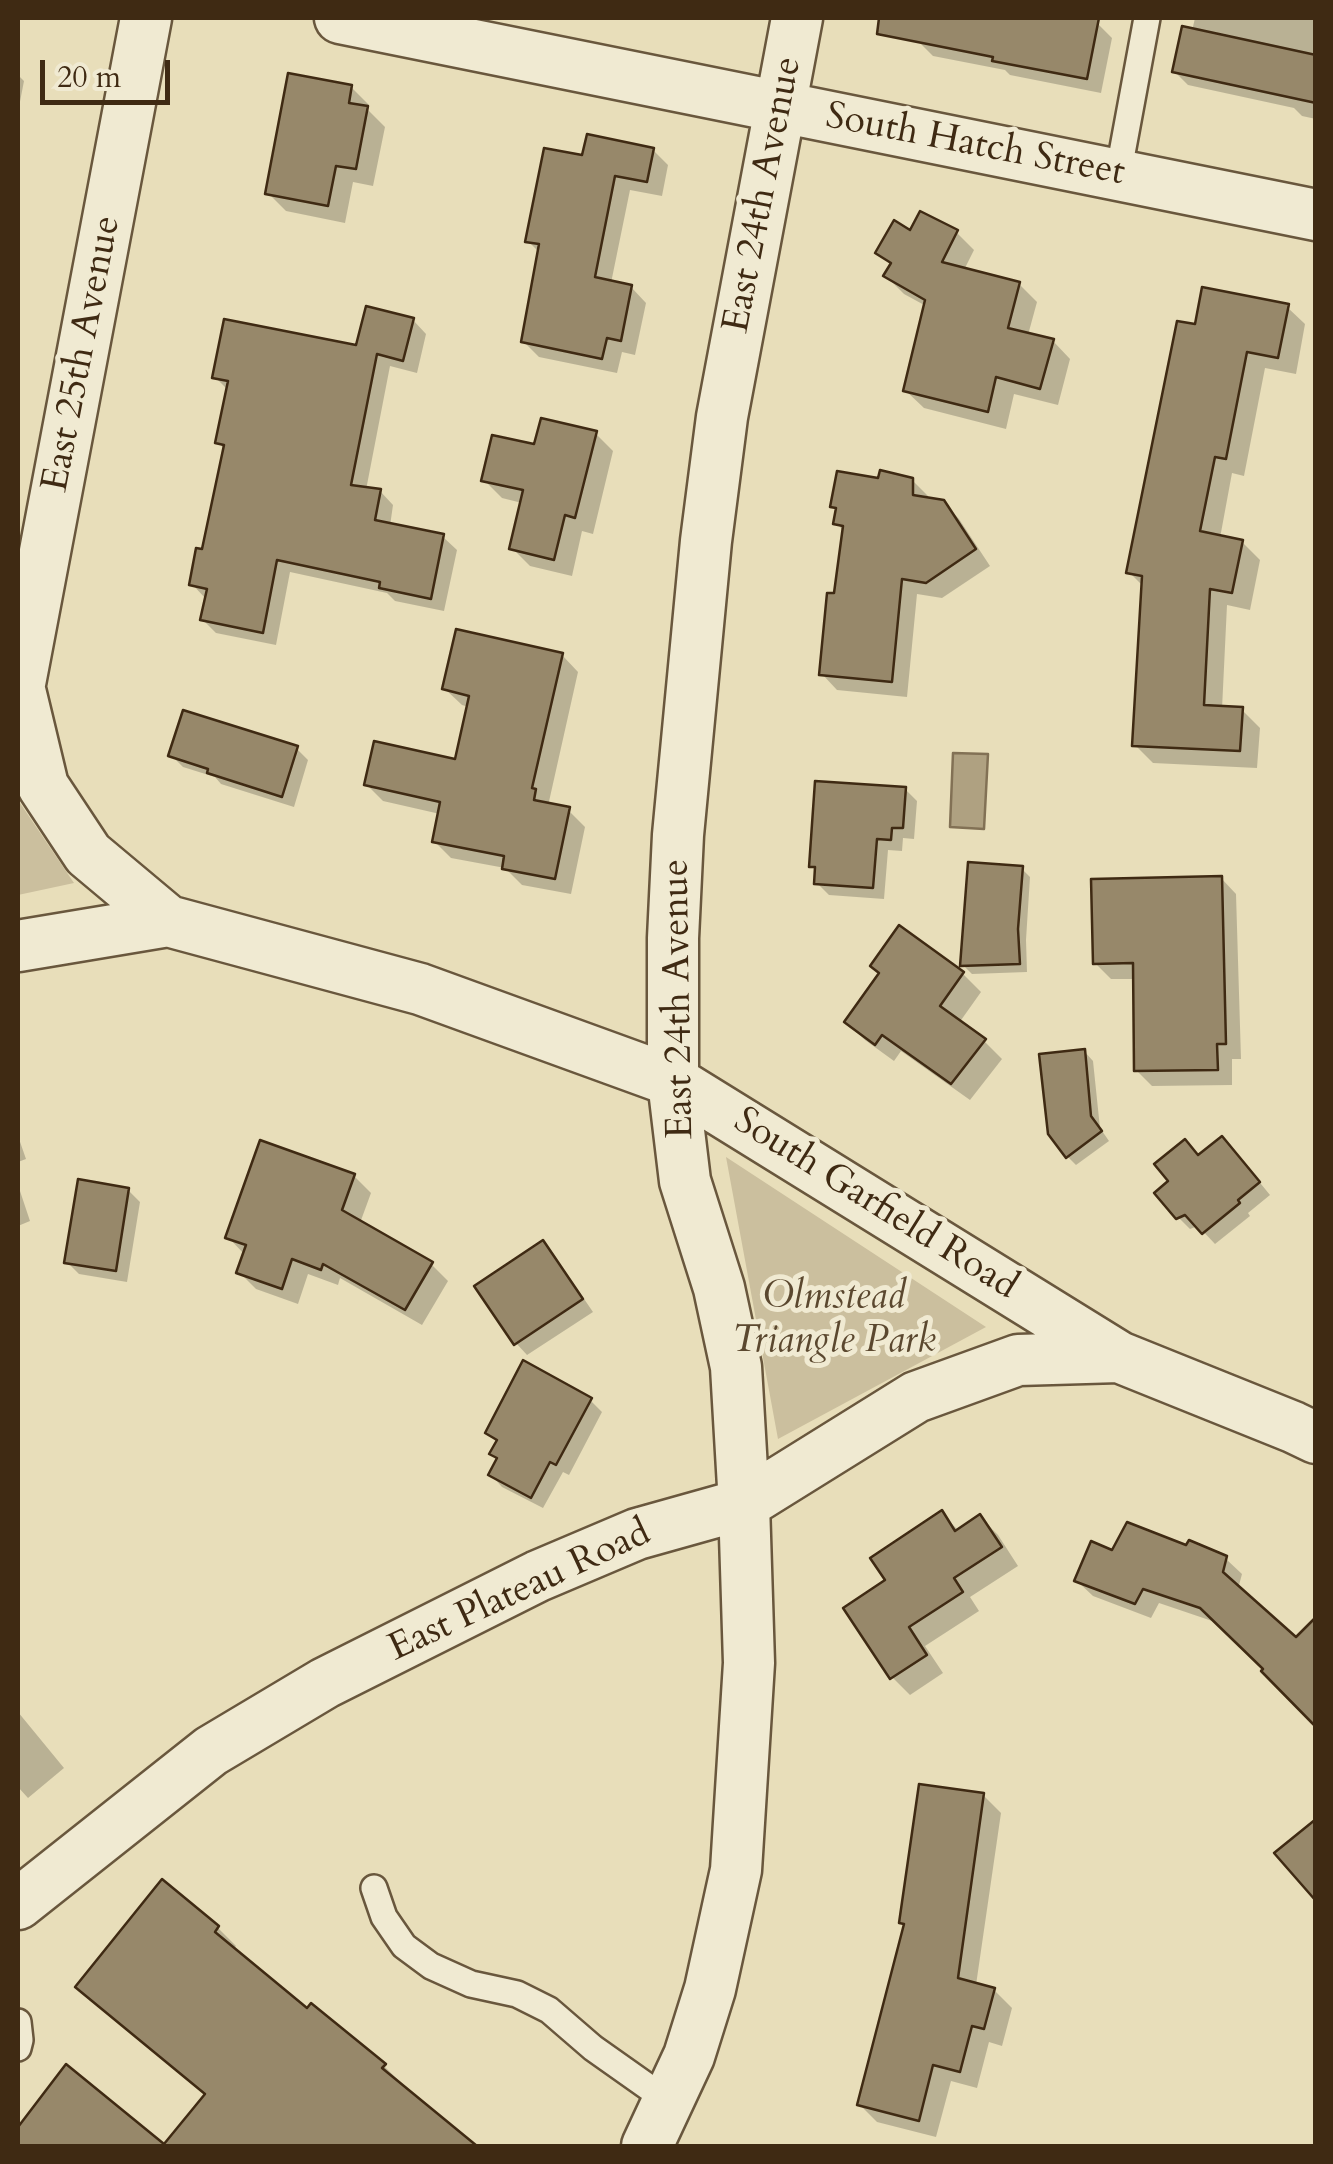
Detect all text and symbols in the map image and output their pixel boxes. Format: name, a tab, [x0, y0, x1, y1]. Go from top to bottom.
scale bar	[45, 40, 175, 102]
street label: East 24th Avenue	[715, 53, 813, 337]
text: 20 m	[57, 57, 121, 98]
street label: South Hatch Street	[822, 95, 1128, 197]
street label: East 25th Avenue	[34, 212, 132, 496]
street label: East 24th Avenue	[655, 859, 705, 1139]
street label: South Garfield Road	[725, 1099, 1025, 1311]
park label: Olmstead Triangle Park	[732, 1275, 936, 1365]
street label: East Plateau Road	[382, 1511, 658, 1673]

